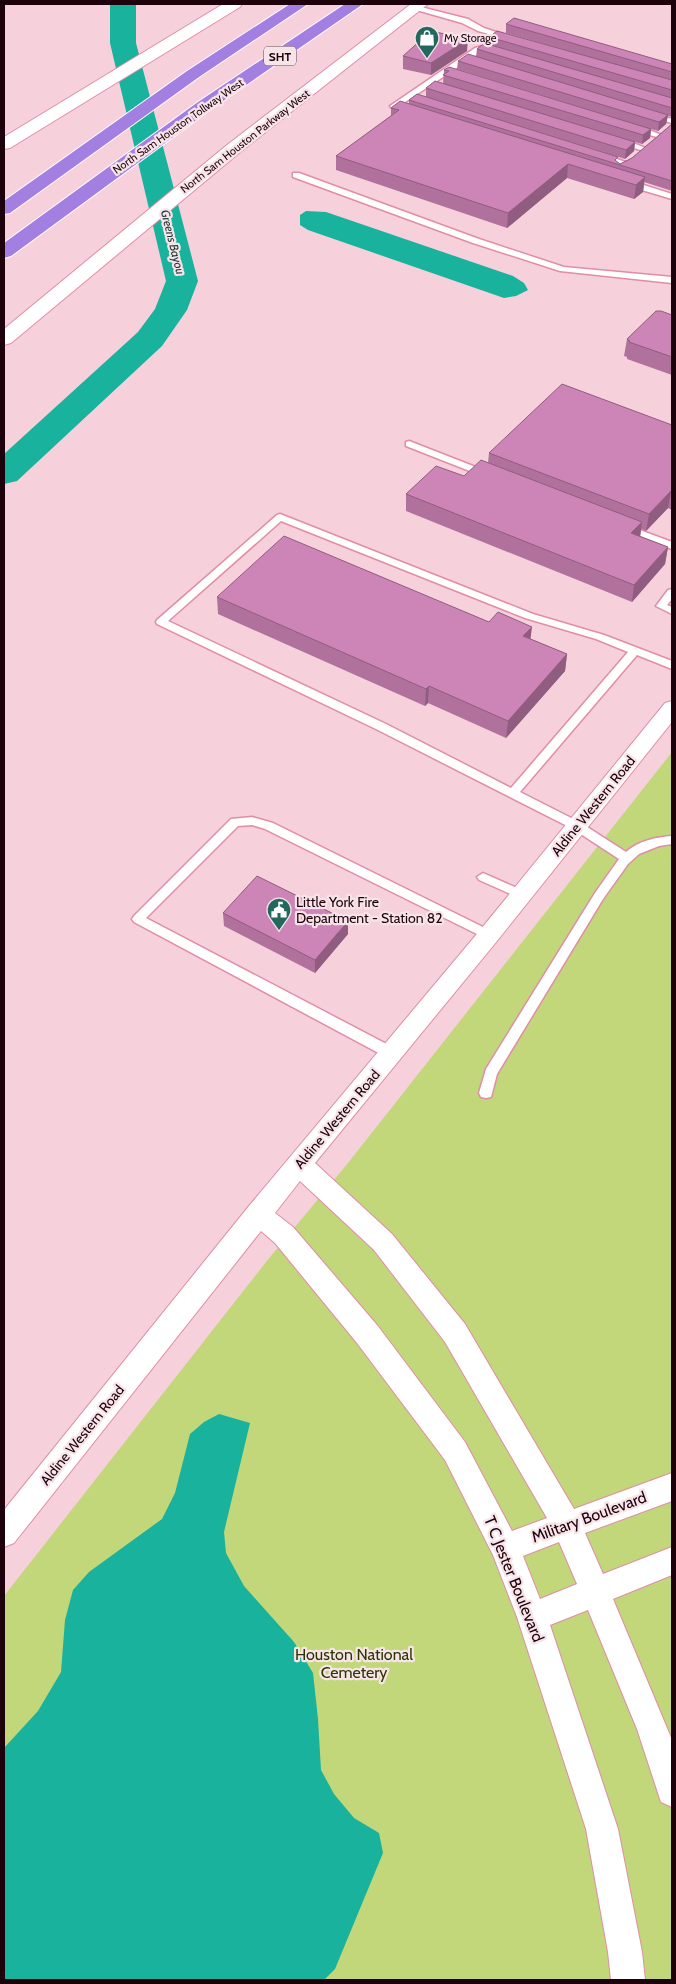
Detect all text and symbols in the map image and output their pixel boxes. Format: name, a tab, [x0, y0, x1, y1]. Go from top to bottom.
shop icon: My Storage	[414, 25, 440, 59]
place label: My Storage	[444, 31, 497, 45]
road number: SHT	[264, 46, 296, 66]
street label: North Sam Houston Tollway West	[110, 75, 246, 177]
street label: North Sam Houston Parkway West	[178, 86, 313, 196]
water label: Greens Bayou	[158, 208, 188, 276]
street label: Aldine Western Road	[547, 752, 639, 860]
place label: Little York Fire Department - Station 82	[296, 893, 442, 927]
public building icon: Little York Fire Department - Station 82	[266, 897, 292, 931]
street label: Aldine Western Road	[290, 1066, 384, 1172]
street label: Aldine Western Road	[36, 1381, 128, 1489]
street label: Military Boulevard	[529, 1487, 649, 1547]
street label: T C Jester Boulevard	[480, 1513, 548, 1645]
park label: Houston National Cemetery	[295, 1645, 413, 1682]

